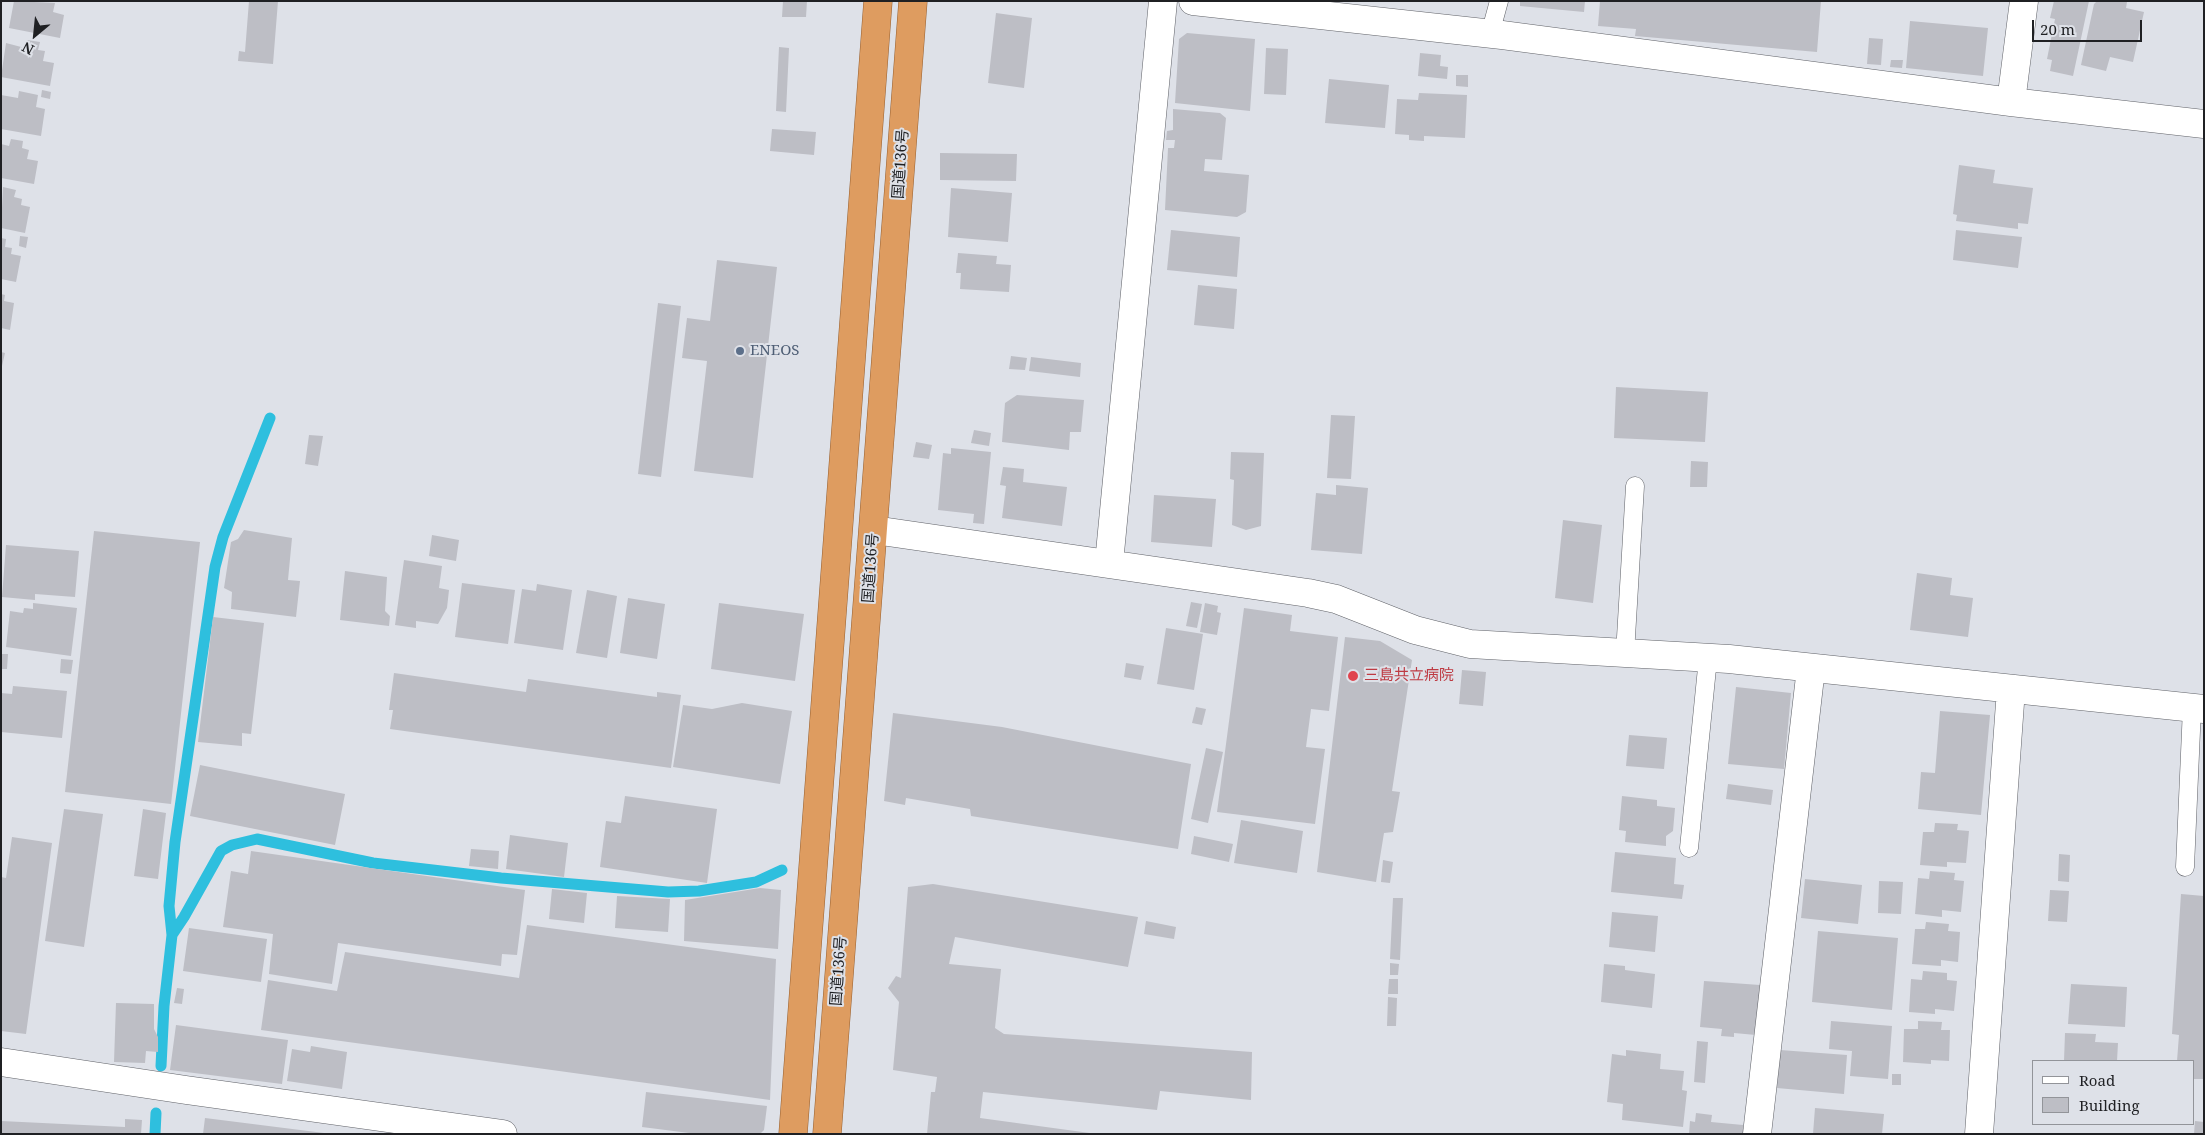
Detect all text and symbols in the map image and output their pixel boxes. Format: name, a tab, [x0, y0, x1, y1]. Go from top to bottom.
north arrow	[10, 10, 60, 60]
scale bar	[2035, 10, 2145, 42]
text: 20 m	[2040, 19, 2075, 39]
text: N	[18, 38, 37, 60]
street label: 国道136号	[890, 128, 912, 200]
place label: ENEOS	[750, 342, 799, 360]
marker: ENEOS	[734, 345, 746, 357]
street label: 国道136号	[860, 532, 882, 604]
place label: 三島共立病院	[1364, 667, 1454, 685]
marker: 三島共立病院	[1346, 669, 1360, 683]
street label: 国道136号	[828, 935, 850, 1007]
legend	[2032, 1060, 2195, 1125]
text: Road	[2079, 1070, 2115, 1090]
text: Building	[2079, 1095, 2140, 1115]

